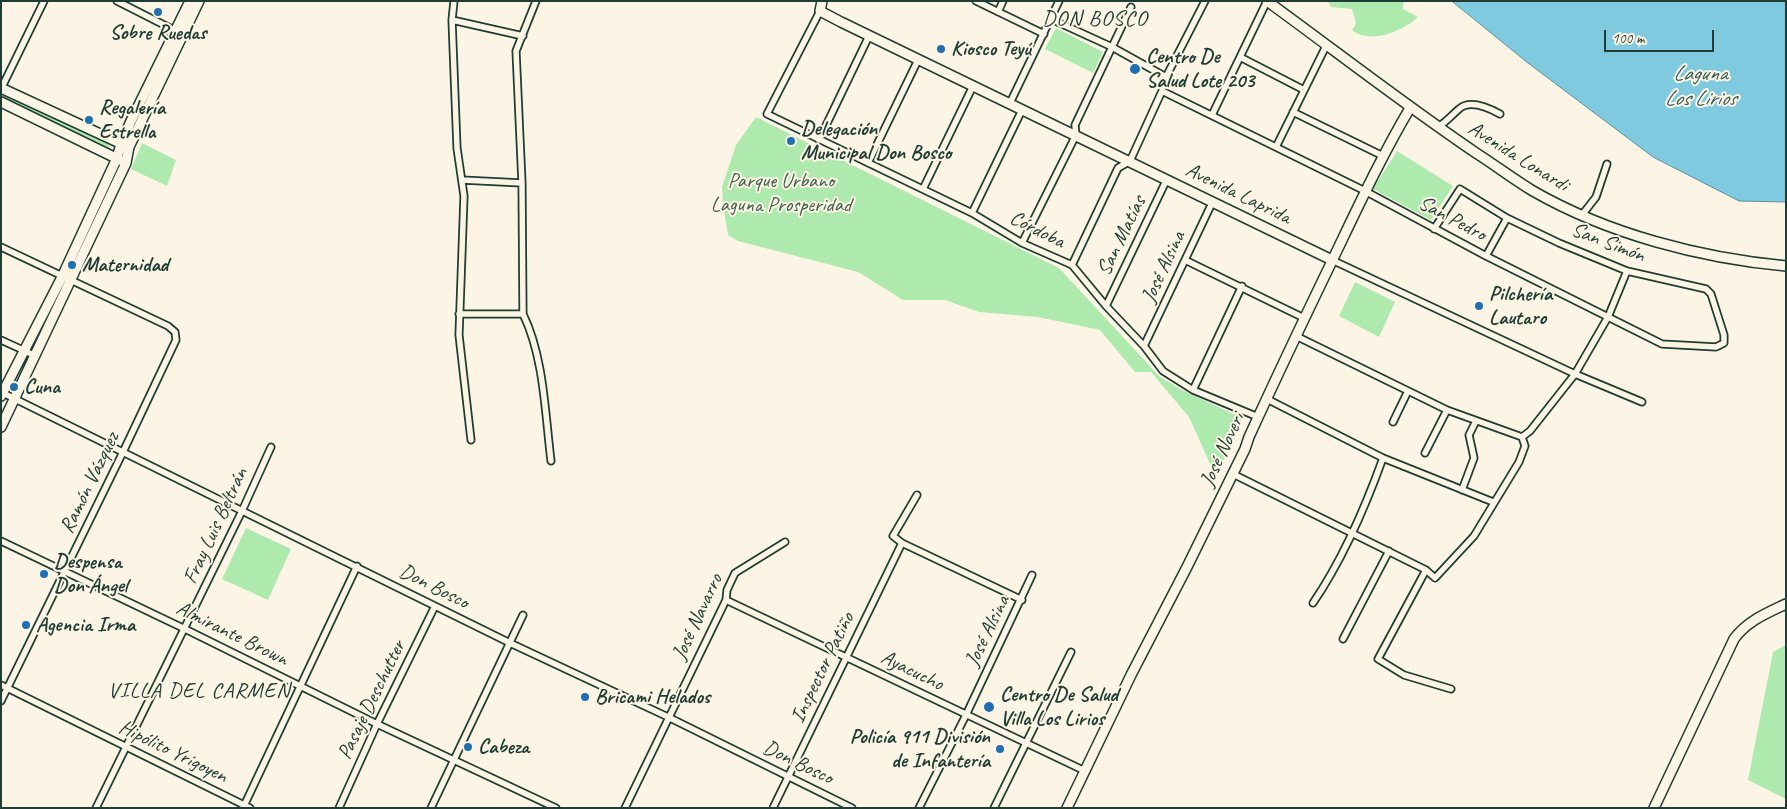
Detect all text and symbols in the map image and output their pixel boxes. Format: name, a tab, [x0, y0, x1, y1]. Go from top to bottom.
marker: Sobre Ruedas	[152, 6, 164, 18]
district label: DON BOSCO	[1042, 6, 1148, 32]
place label: Sobre Ruedas	[110, 20, 206, 46]
scale bar	[1607, 20, 1717, 52]
text: 100 m	[1612, 29, 1644, 48]
place label: Kiosco Teyú	[951, 36, 1031, 62]
marker: Kiosco Teyú	[935, 43, 947, 55]
place label: Centro De Salud Lote 203	[1146, 44, 1255, 94]
water label: Laguna Los Lirios	[1665, 61, 1735, 112]
marker: Centro De Salud Lote 203	[1128, 62, 1142, 76]
place label: Regalería Estrella	[99, 95, 165, 145]
marker: Regalería Estrella	[83, 114, 95, 126]
place label: Delegación Municipal Don Bosco	[801, 116, 951, 166]
street label: Avenida Lonardi	[1463, 116, 1573, 198]
marker: Delegación Municipal Don Bosco	[785, 135, 797, 147]
street label: Avenida Laprida	[1181, 158, 1295, 230]
park label: Parque Urbano Laguna Prosperidad	[711, 168, 851, 218]
street label: San Pedro	[1414, 191, 1490, 247]
street label: San Matías	[1092, 192, 1152, 280]
street label: Córdoba	[1005, 206, 1069, 254]
street label: San Simón	[1568, 217, 1648, 269]
street label: José Alsina	[1137, 227, 1191, 307]
place label: Maternidad	[82, 252, 168, 278]
marker: Maternidad	[66, 259, 78, 271]
place label: Pilchería Lautaro	[1489, 281, 1552, 331]
marker: Pilchería Lautaro	[1473, 300, 1485, 312]
place label: Cuna	[24, 374, 60, 400]
marker: Cuna	[8, 381, 20, 393]
street label: José Noveri	[1195, 409, 1251, 491]
street label: Ramón Vázquez	[55, 428, 125, 538]
street label: Fray Luis Beltrán	[178, 464, 254, 588]
place label: Despensa Don Ángel	[54, 549, 127, 599]
street label: Don Bosco	[395, 559, 473, 615]
marker: Despensa Don Ángel	[38, 568, 50, 580]
street label: José Navarro	[667, 570, 729, 664]
street label: José Alsina	[960, 591, 1016, 671]
street label: Almirante Brown	[172, 596, 292, 672]
street label: Inspector Patiño	[785, 609, 861, 727]
place label: Agencia Irma	[36, 612, 135, 638]
marker: Agencia Irma	[20, 619, 32, 631]
street label: Pasaje Deschutter	[332, 636, 412, 764]
street label: Ayacucho	[877, 645, 947, 697]
district label: VILLA DEL CARMEN	[107, 678, 291, 704]
place label: Centro De Salud Villa Los Lirios	[1000, 682, 1118, 732]
place label: Bricami Helados	[595, 684, 710, 710]
marker: Bricami Helados	[579, 691, 591, 703]
marker: Centro De Salud Villa Los Lirios	[982, 700, 996, 714]
street label: Hipólito Yrigoyen	[115, 715, 231, 789]
place label: Policía 911 División de Infantería	[850, 724, 990, 774]
place label: Cabeza	[478, 734, 529, 760]
street label: Don Bosco	[759, 735, 837, 791]
marker: Cabeza	[462, 741, 474, 753]
marker: Policía 911 División de Infantería	[994, 743, 1006, 755]

